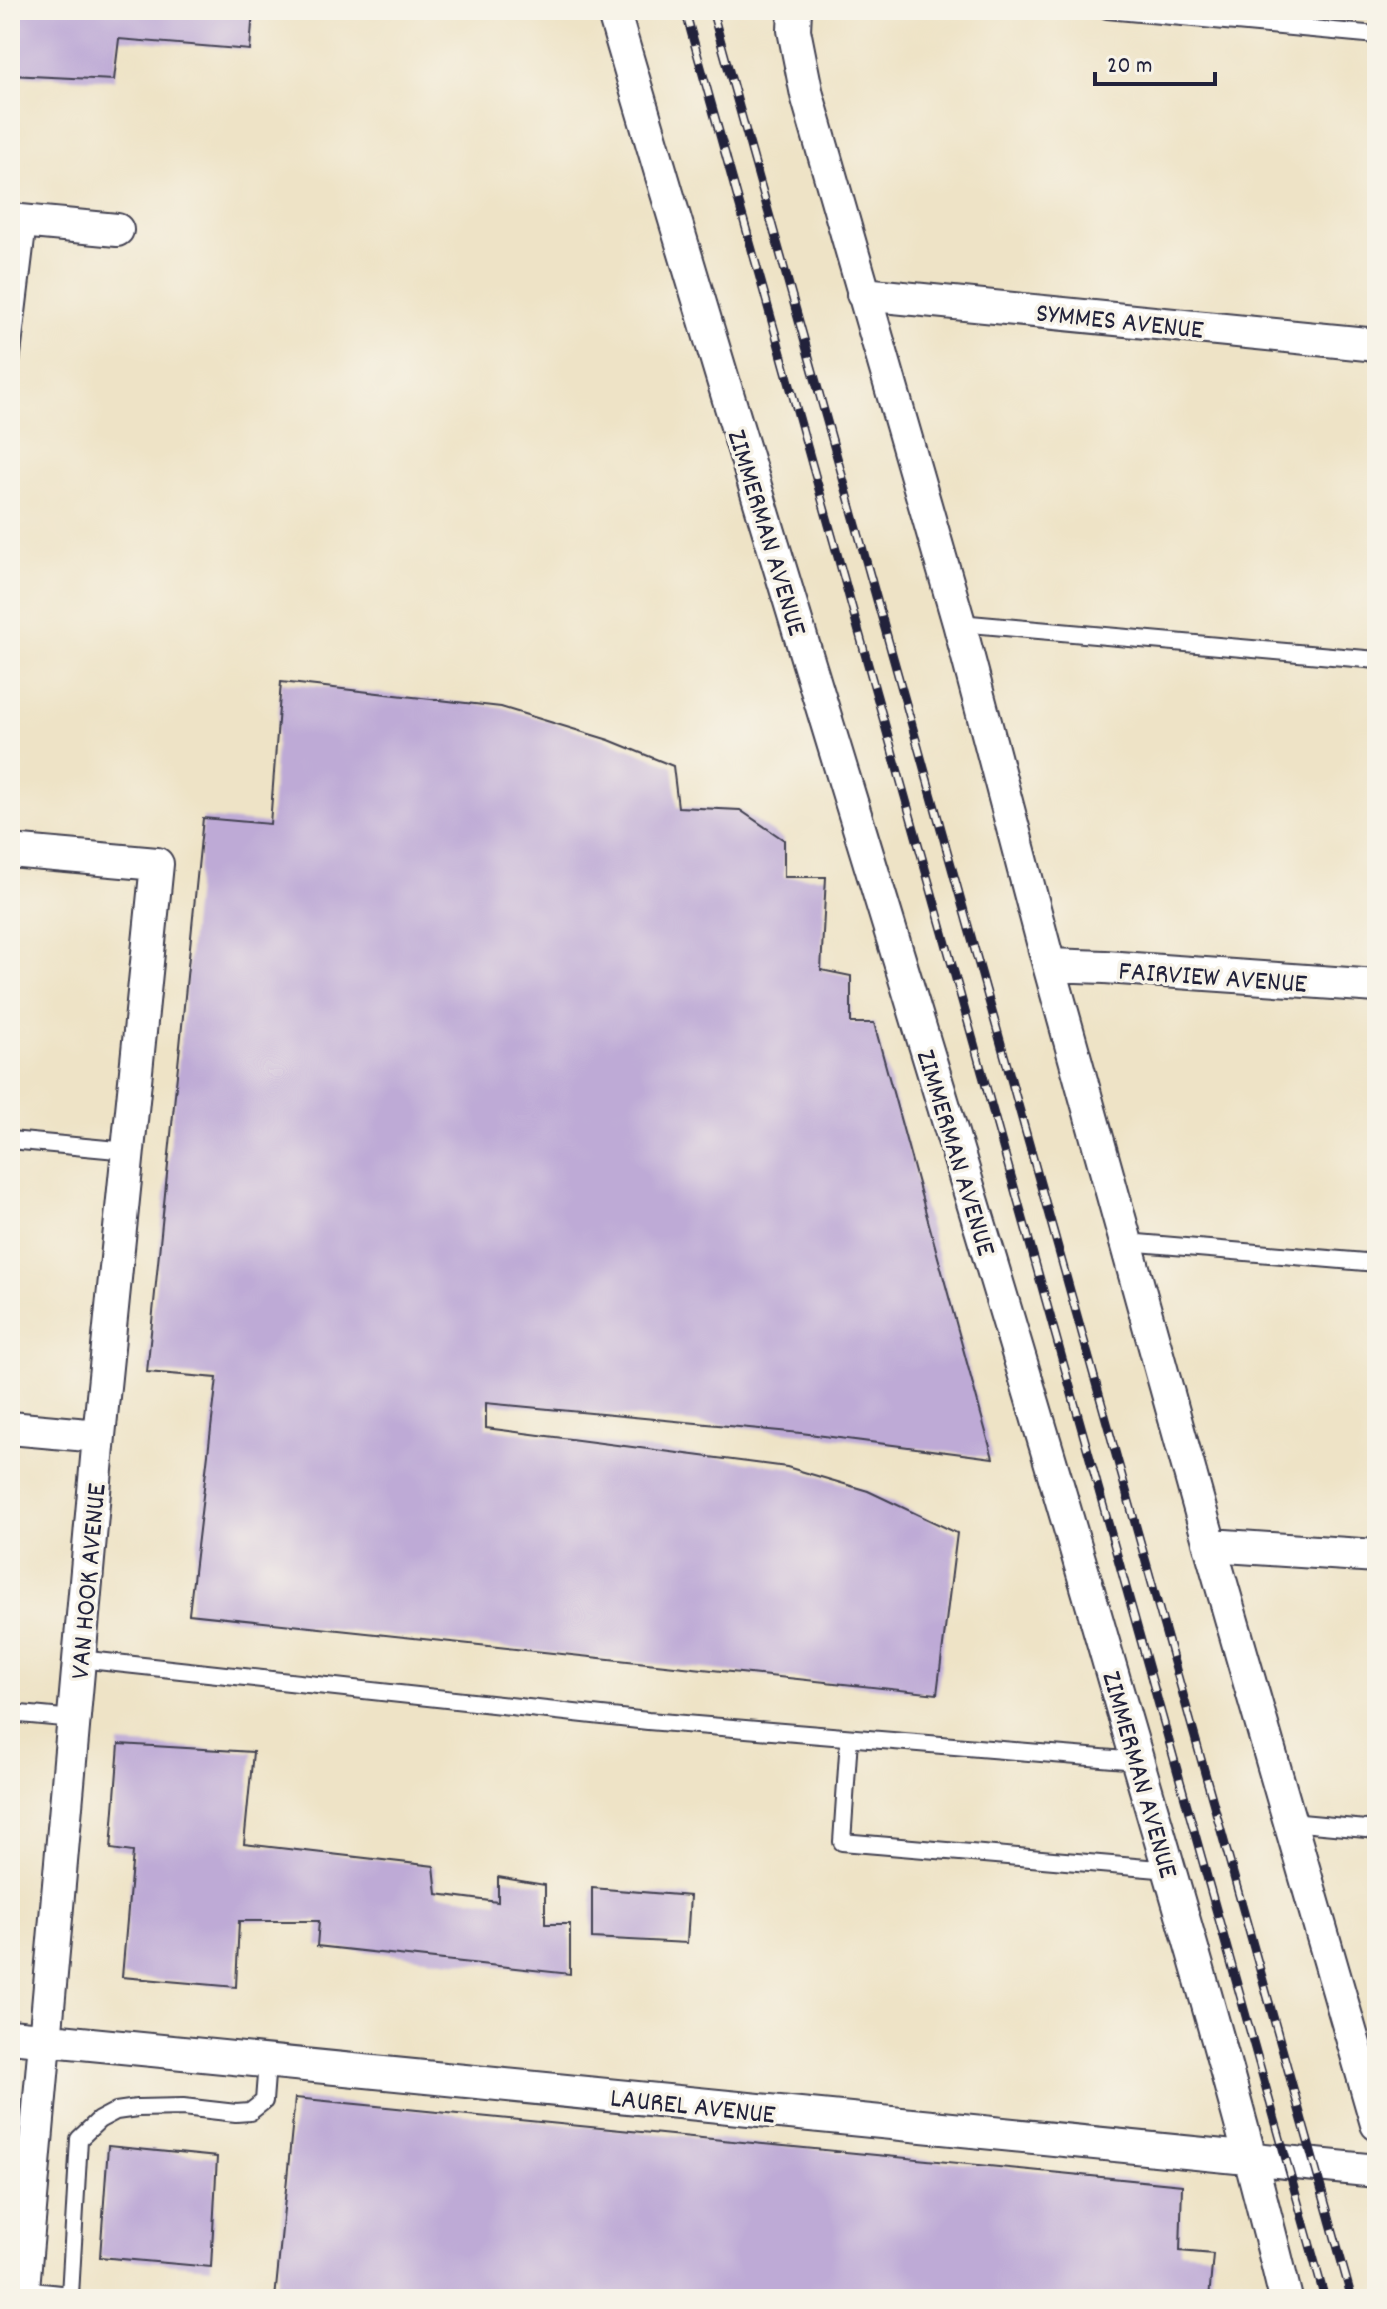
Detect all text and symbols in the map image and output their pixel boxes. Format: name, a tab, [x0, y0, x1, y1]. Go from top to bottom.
scale bar	[1095, 36, 1215, 86]
text: 20 m	[1107, 50, 1153, 84]
street label: SYMMES AVENUE	[1034, 295, 1206, 353]
street label: ZIMMERMAN AVENUE	[714, 425, 815, 642]
street label: FAIRVIEW AVENUE	[1117, 953, 1309, 1007]
street label: ZIMMERMAN AVENUE	[903, 1045, 1004, 1262]
street label: VAN HOOK AVENUE	[63, 1482, 119, 1681]
street label: ZIMMERMAN AVENUE	[1089, 1667, 1186, 1884]
street label: LAUREL AVENUE	[608, 2080, 777, 2138]

